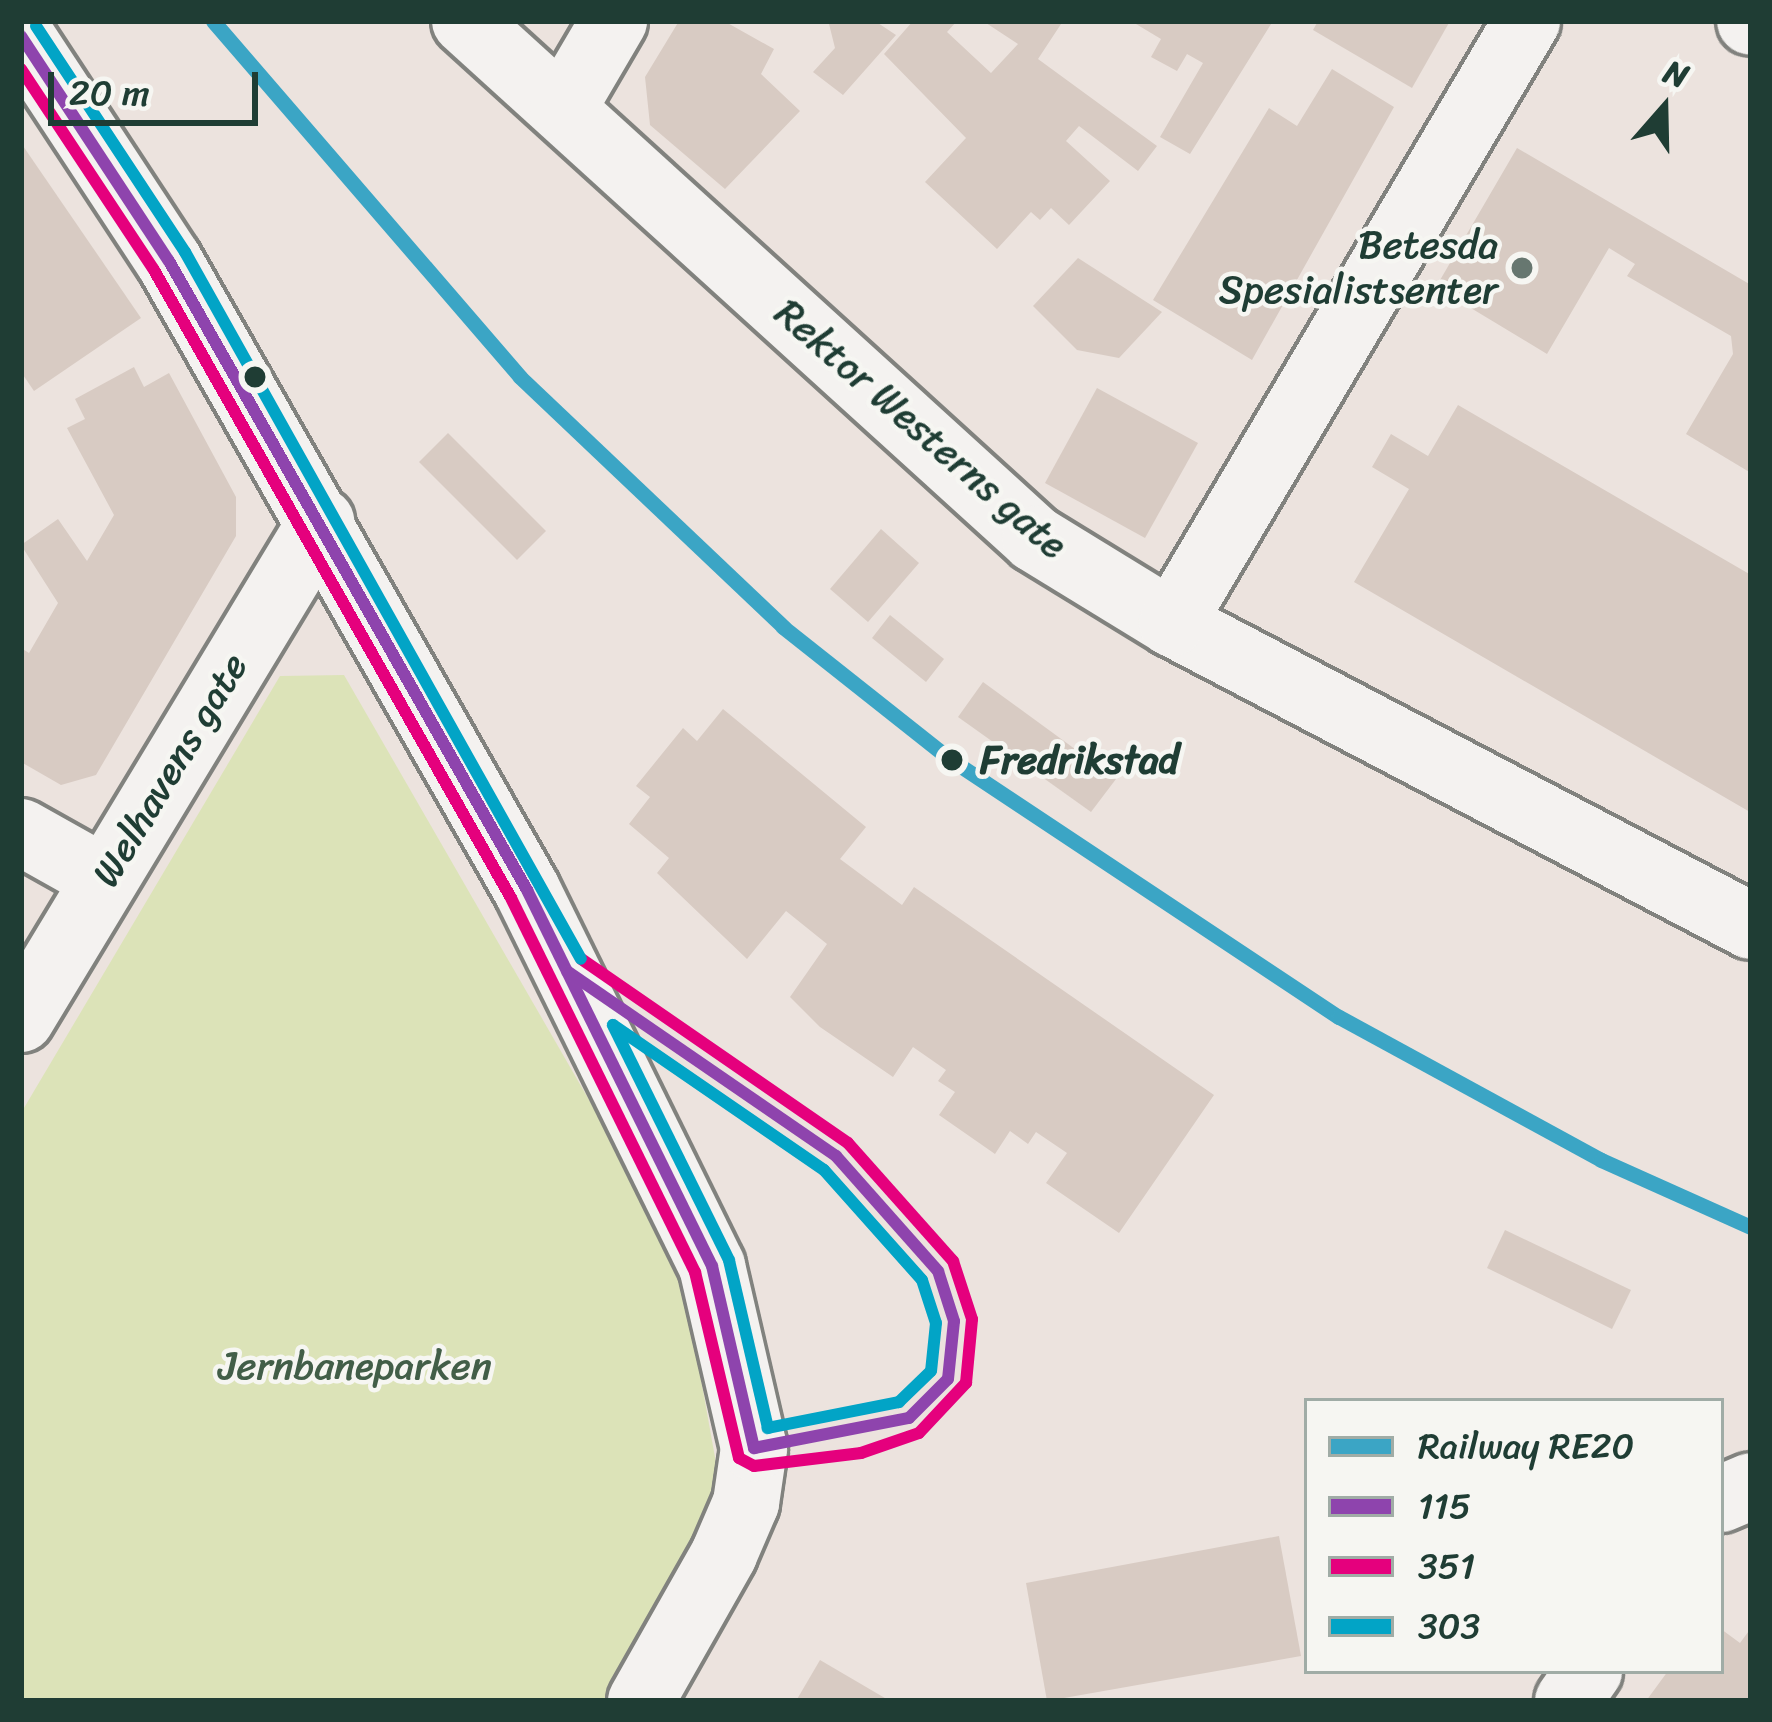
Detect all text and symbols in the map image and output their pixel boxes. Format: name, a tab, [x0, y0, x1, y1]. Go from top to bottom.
text: N	[1656, 43, 1697, 105]
scale bar	[54, 48, 264, 122]
north arrow	[1604, 48, 1724, 168]
text: 20 m	[69, 61, 150, 125]
place label: Betesda Spesialistsenter	[1219, 223, 1498, 314]
marker: Betesda Spesialistsenter	[1509, 255, 1535, 281]
street label: Rektor Westerns gate	[765, 289, 1077, 569]
unlabelled marker	[244, 366, 266, 388]
street label: Welhavens gate	[82, 645, 258, 895]
place label: Fredrikstad	[980, 737, 1179, 783]
marker: Fredrikstad	[935, 743, 969, 777]
park label: Jernbaneparken	[218, 1343, 492, 1389]
legend	[1304, 1398, 1724, 1674]
text: Railway RE20	[1418, 1414, 1634, 1478]
text: 115	[1418, 1474, 1471, 1538]
text: 351	[1418, 1534, 1475, 1598]
text: 303	[1418, 1594, 1480, 1658]

